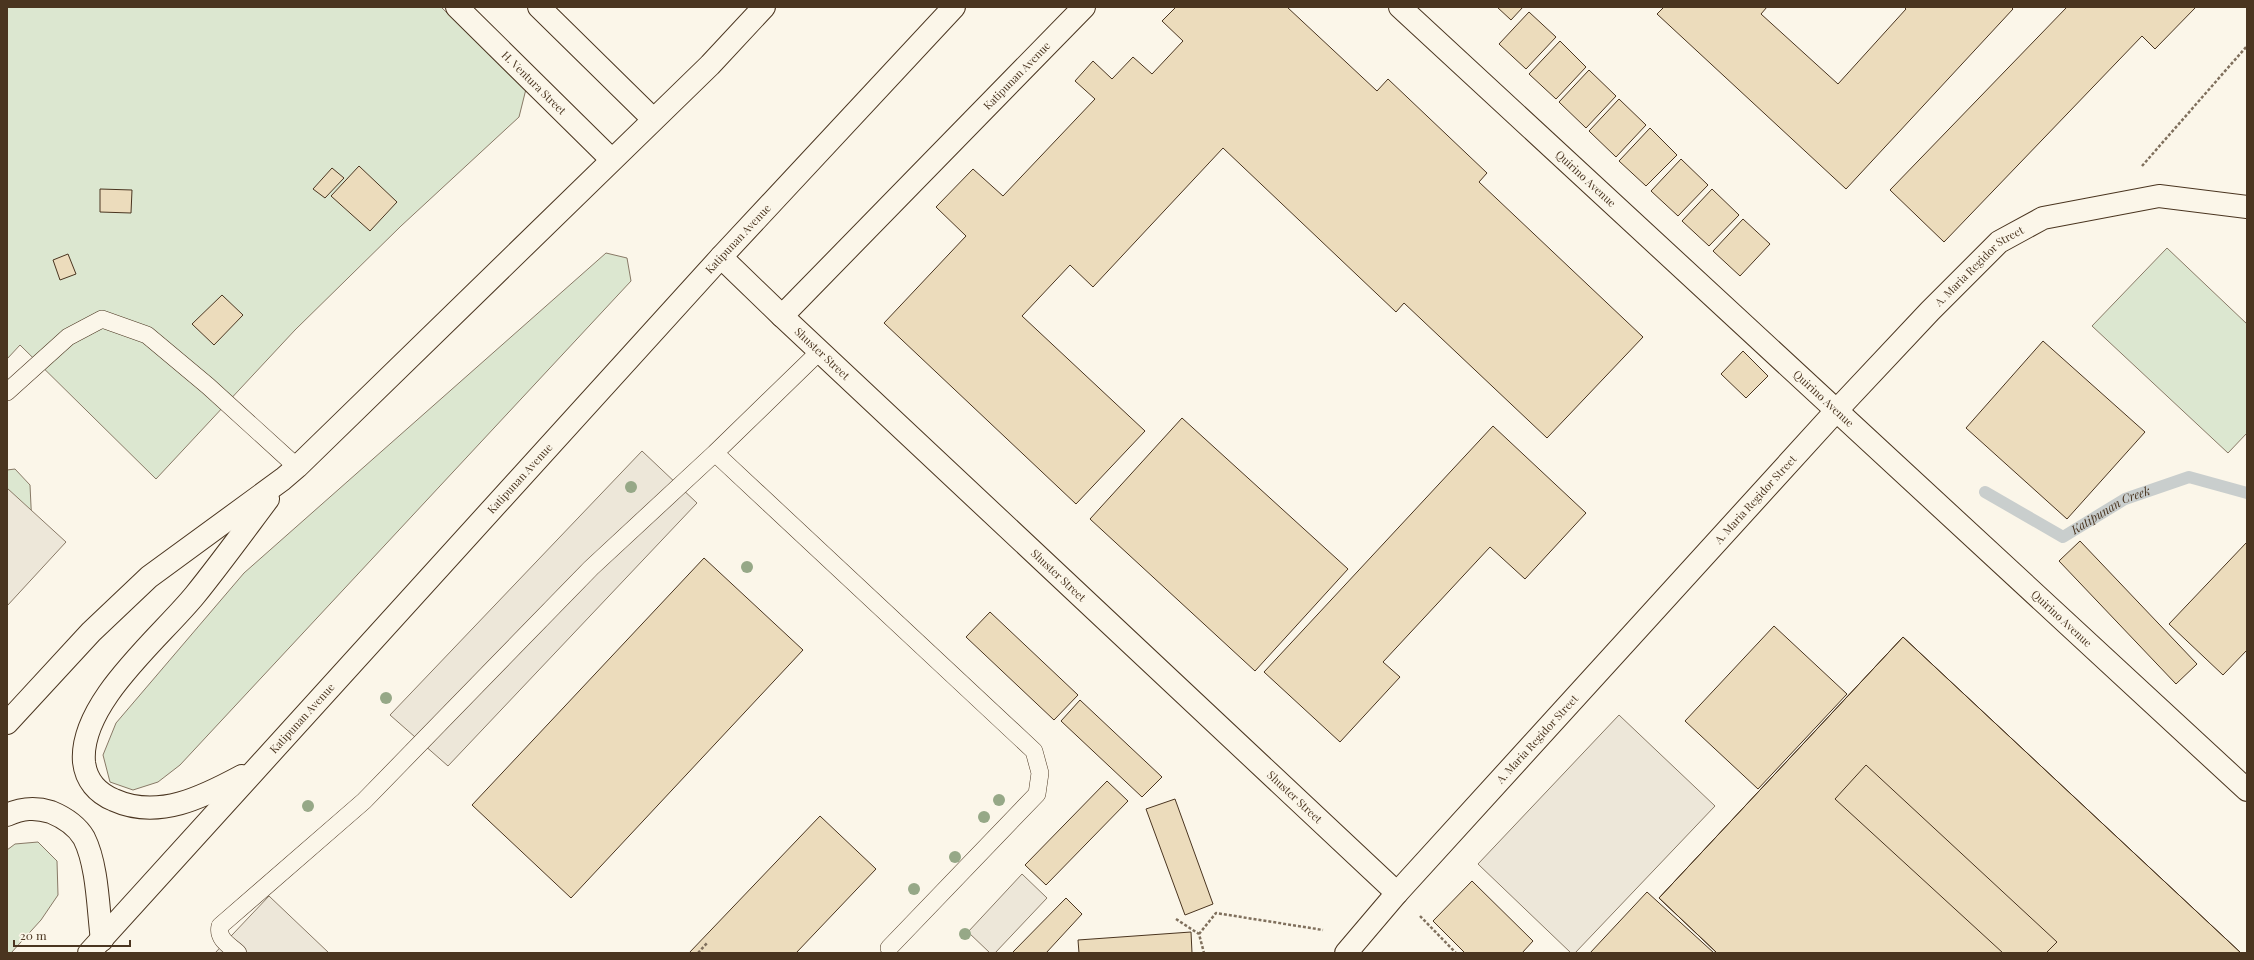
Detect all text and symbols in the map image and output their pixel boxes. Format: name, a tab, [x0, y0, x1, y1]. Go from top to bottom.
street label: Katipunan Avenue	[980, 38, 1054, 113]
street label: H. Ventura Street	[499, 47, 570, 118]
street label: Quirino Avenue	[1553, 147, 1620, 210]
street label: Katipunan Avenue	[702, 200, 774, 277]
street label: A. Maria Regidor Street	[1930, 222, 2026, 310]
street label: Shuster Street	[792, 324, 853, 383]
street label: Quirino Avenue	[1791, 367, 1858, 430]
street label: Katipunan Avenue	[484, 439, 556, 516]
street label: A. Maria Regidor Street	[1710, 452, 1799, 547]
water label: Katipunan Creek	[2067, 482, 2152, 538]
street label: Shuster Street	[1028, 545, 1090, 605]
street label: Quirino Avenue	[2028, 587, 2096, 650]
street label: Katipunan Avenue	[266, 679, 338, 756]
street label: A. Maria Regidor Street	[1492, 691, 1581, 787]
street label: Shuster Street	[1264, 767, 1326, 826]
scale bar	[14, 922, 130, 948]
text: 20 m	[20, 927, 47, 943]

